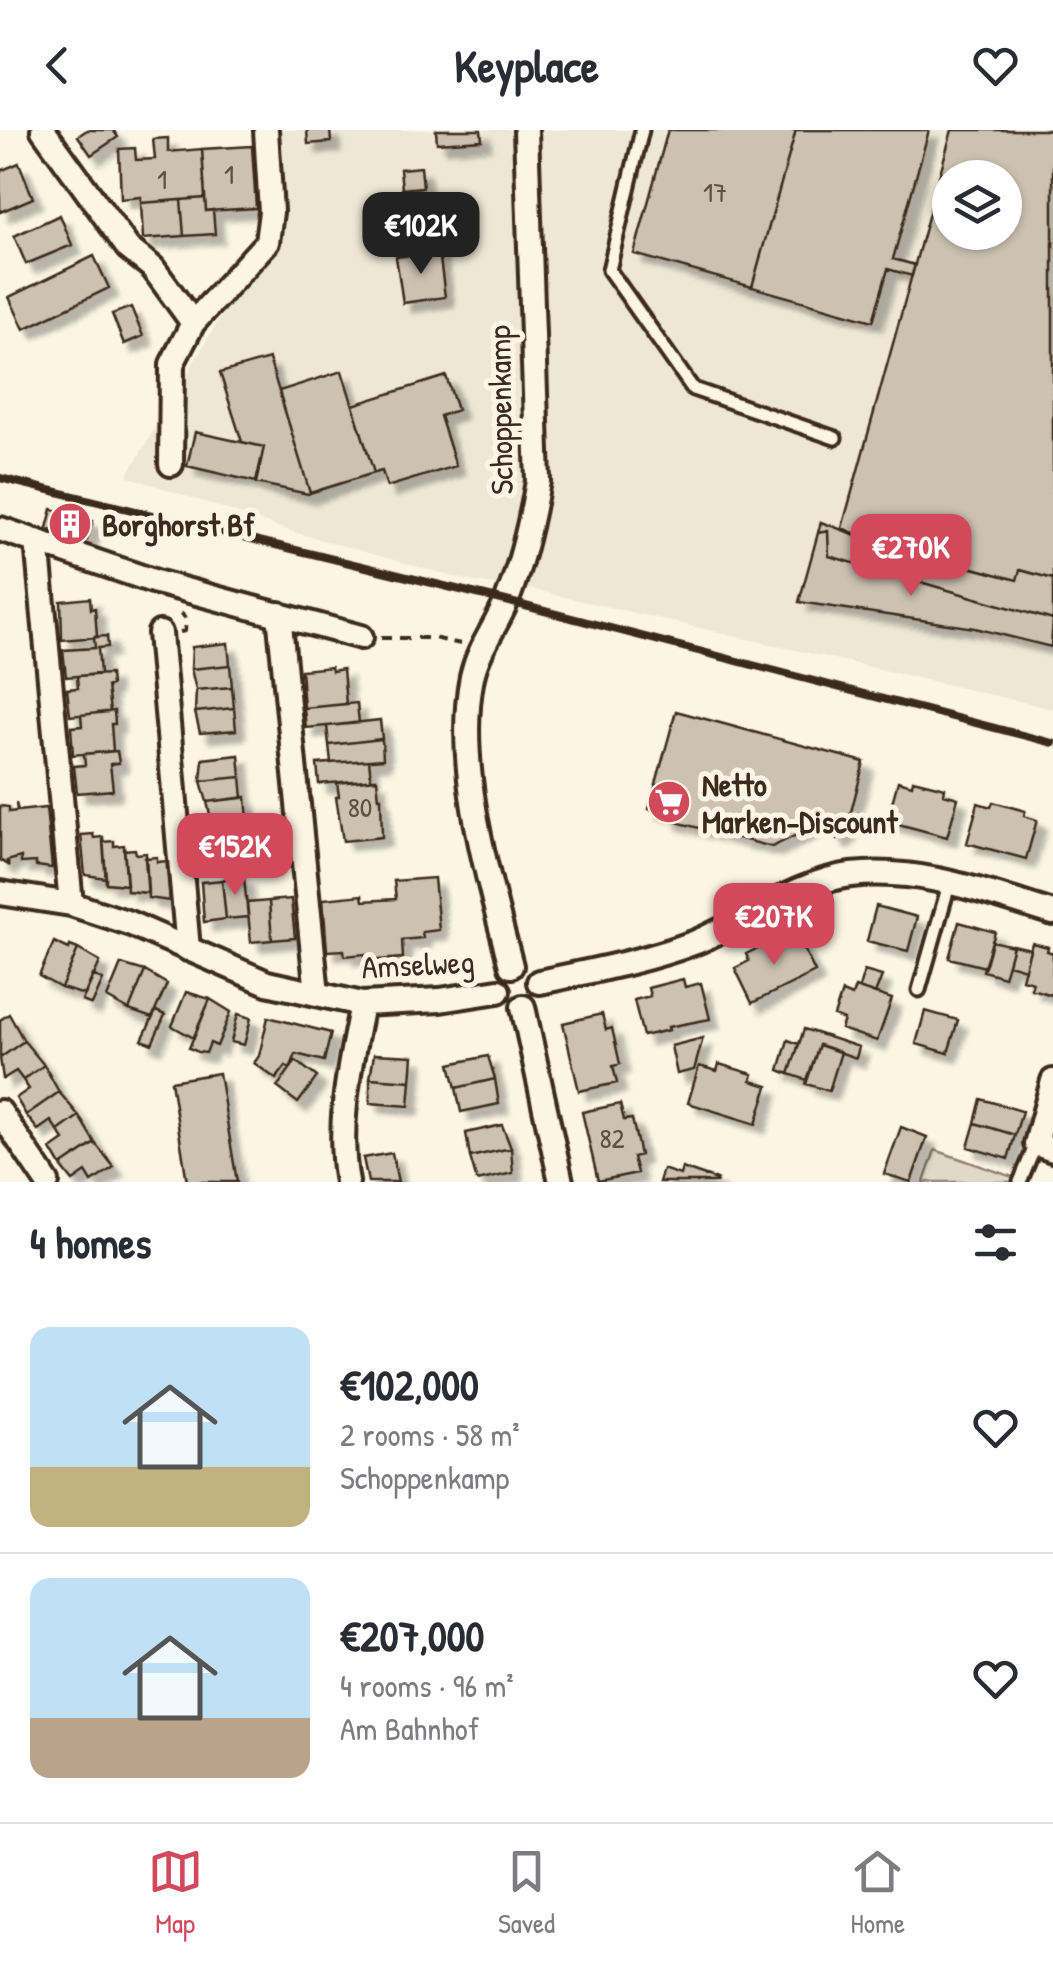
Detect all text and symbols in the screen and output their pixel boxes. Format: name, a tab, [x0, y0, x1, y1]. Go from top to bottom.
text: Keyplace	[454, 35, 599, 96]
icon: back	[30, 38, 85, 93]
icon: heart	[968, 38, 1023, 93]
house number: 1	[224, 155, 234, 193]
house number: 1	[157, 160, 167, 198]
map controls	[932, 160, 1022, 250]
button: layers	[932, 160, 1022, 250]
house number: 17	[703, 173, 727, 211]
pin: €102K	[351, 192, 491, 277]
text: €102K	[384, 203, 458, 246]
street label: Schoppenkamp	[477, 325, 523, 495]
building icon: Borghorst Bf	[47, 501, 93, 547]
place label: Borghorst Bf	[102, 503, 255, 547]
pin: €270K	[841, 514, 981, 599]
text: €270K	[872, 525, 950, 568]
place label: Netto Marken-Discount	[702, 763, 899, 843]
supermarket icon: Netto Marken-Discount	[646, 779, 692, 825]
house number: 80	[348, 788, 372, 826]
pin: €152K	[165, 813, 305, 898]
text: €152K	[199, 824, 271, 867]
pin: €207K	[704, 883, 844, 968]
text: €207K	[735, 894, 813, 937]
street label: Amselweg	[361, 940, 475, 988]
house number: 82	[599, 1119, 625, 1157]
text: 4 homes	[30, 1214, 151, 1271]
icon: filters	[968, 1215, 1023, 1270]
text: €102,000	[340, 1356, 479, 1413]
icon: home	[110, 1367, 230, 1487]
icon: heart	[968, 1400, 1023, 1455]
text: 2 rooms · 58 m²	[340, 1413, 520, 1456]
text: Schoppenkamp	[340, 1456, 509, 1499]
text: €207,000	[340, 1607, 484, 1664]
icon: home	[110, 1618, 230, 1738]
icon: heart	[968, 1651, 1023, 1706]
text: 4 rooms · 96 m²	[340, 1664, 514, 1707]
text: Am Bahnhof	[340, 1707, 479, 1750]
tab: Map	[148, 1844, 203, 1942]
tab: Saved	[498, 1844, 555, 1942]
tab: Home	[850, 1844, 905, 1942]

